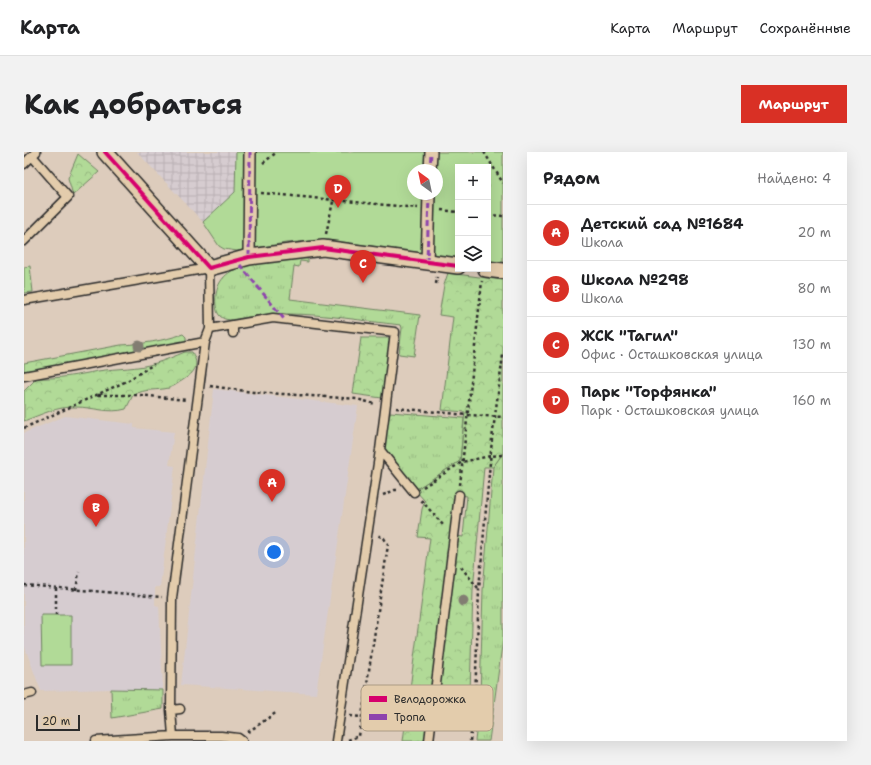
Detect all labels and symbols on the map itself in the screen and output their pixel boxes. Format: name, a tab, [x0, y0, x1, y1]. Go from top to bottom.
north arrow	[407, 164, 443, 200]
pin: D	[325, 175, 351, 208]
pin: C	[350, 250, 376, 283]
pin: A	[259, 469, 285, 502]
pin: B	[83, 494, 109, 527]
your location	[264, 542, 284, 562]
legend	[361, 685, 493, 731]
text: Велодорожка	[394, 692, 466, 707]
text: Тропа	[394, 710, 426, 725]
scale bar	[36, 713, 80, 732]

